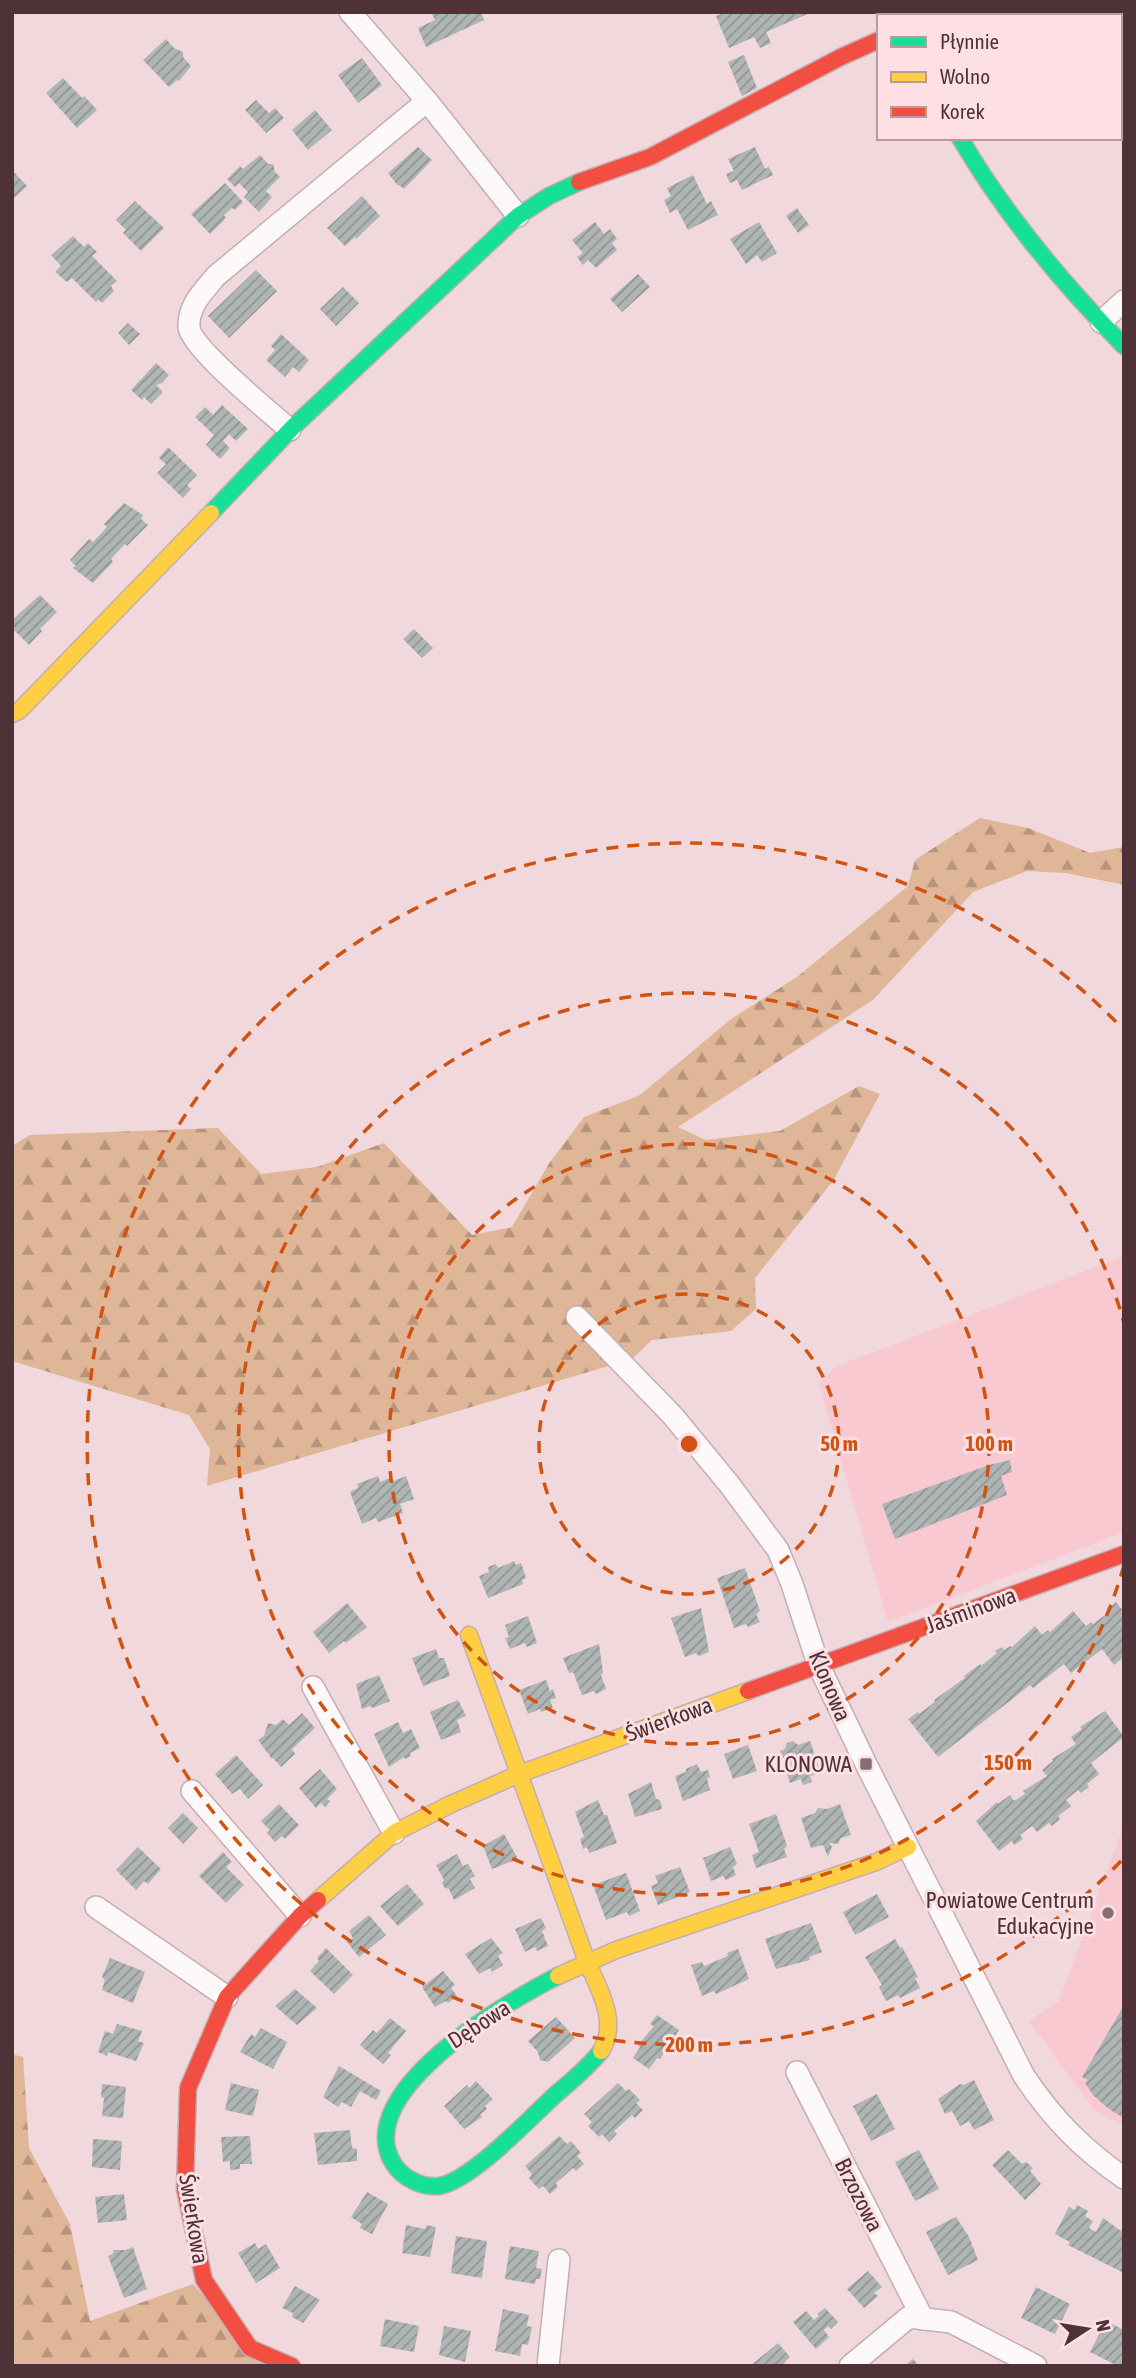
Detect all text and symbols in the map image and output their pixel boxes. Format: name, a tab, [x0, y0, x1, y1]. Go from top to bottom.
legend	[877, 14, 1122, 140]
text: Płynnie	[940, 29, 999, 53]
text: Wolno	[940, 64, 990, 88]
text: Korek	[940, 99, 985, 123]
text: 50 m	[820, 1431, 858, 1455]
text: 100 m	[965, 1431, 1013, 1455]
centre of rings	[677, 1432, 701, 1456]
street label: Jaśminowa	[922, 1582, 1020, 1638]
street label: Klonowa	[804, 1647, 856, 1725]
street label: Świerkowa	[622, 1691, 716, 1747]
text: 150 m	[984, 1750, 1032, 1774]
place label: KLONOWA	[765, 1751, 853, 1777]
marker: KLONOWA	[858, 1756, 874, 1772]
place label: Powiatowe Centrum Edukacyjne	[926, 1887, 1094, 1939]
marker: Powiatowe Centrum Edukacyjne	[1100, 1905, 1116, 1921]
street label: Dębowa	[443, 1994, 515, 2054]
text: 200 m	[665, 2032, 713, 2056]
street label: Brzozowa	[829, 2154, 889, 2236]
street label: Świerkowa	[174, 2172, 214, 2266]
north arrow	[1052, 2294, 1122, 2364]
text: N	[1092, 2318, 1116, 2333]

